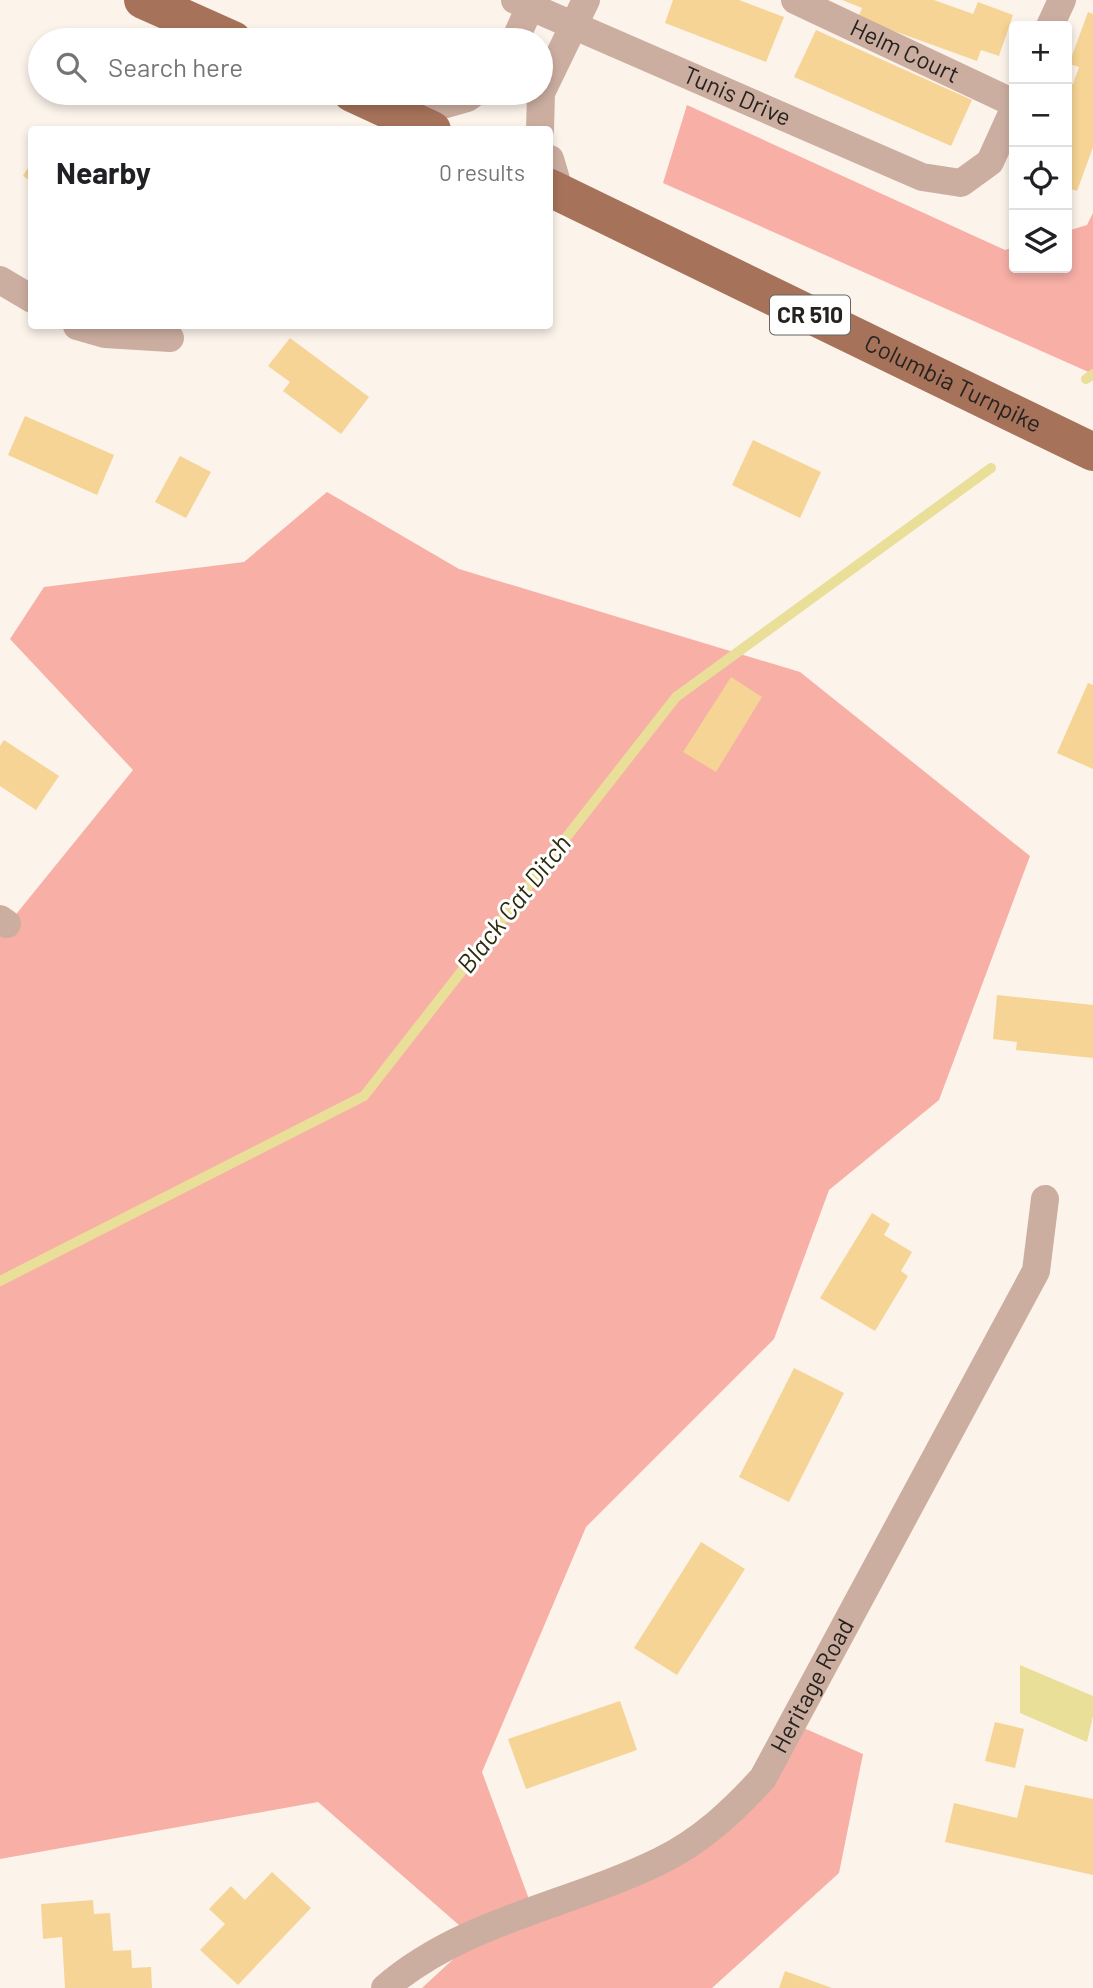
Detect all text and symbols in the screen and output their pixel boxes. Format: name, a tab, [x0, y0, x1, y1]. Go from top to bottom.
street label: Helm Court	[846, 12, 964, 88]
map controls	[1009, 21, 1072, 273]
button: +	[1009, 21, 1072, 84]
search box	[28, 28, 553, 105]
icon: search	[52, 48, 90, 86]
text: Search here	[108, 51, 243, 82]
street label: Tunis Drive	[679, 59, 796, 131]
button: −	[1009, 84, 1072, 147]
button: locate	[1009, 147, 1072, 210]
text: Nearby	[56, 154, 151, 190]
text: 0 results	[439, 158, 525, 186]
button: layers	[1009, 210, 1072, 273]
road number: CR 510	[770, 296, 850, 334]
street label: Columbia Turnpike	[860, 327, 1047, 438]
water label: Black Cat Ditch	[449, 828, 576, 978]
street label: Heritage Road	[763, 1613, 859, 1757]

